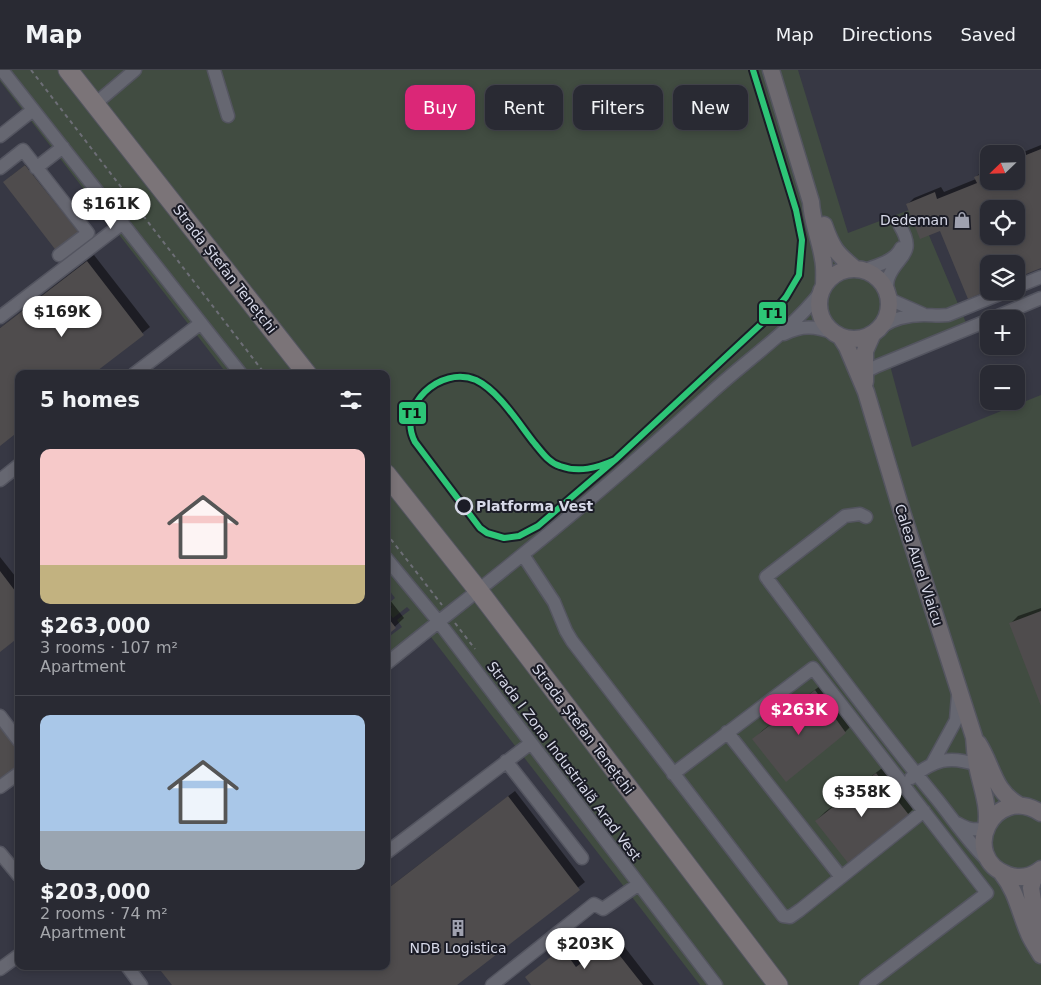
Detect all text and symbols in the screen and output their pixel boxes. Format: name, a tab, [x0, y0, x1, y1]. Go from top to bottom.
text: Map	[25, 21, 82, 49]
text: Map	[776, 24, 814, 45]
text: Directions	[842, 24, 932, 45]
text: Saved	[960, 24, 1016, 45]
chip: Buy	[405, 85, 475, 130]
chip: Rent	[485, 85, 563, 130]
chip: Filters	[573, 85, 663, 130]
chip: New	[673, 85, 748, 130]
north arrow	[980, 145, 1025, 190]
map controls	[980, 145, 1025, 410]
pin: $161K	[76, 188, 146, 230]
text: $161K	[83, 194, 139, 213]
button: locate	[980, 200, 1025, 245]
street label: Strada Ștefan Tenețchi	[169, 202, 280, 337]
shop icon: Dedeman	[952, 210, 972, 230]
place label: Dedeman	[880, 212, 948, 228]
button: layers	[980, 255, 1025, 300]
pin: $169K	[27, 296, 97, 338]
line badge: T1	[758, 301, 787, 325]
text: $169K	[34, 302, 90, 321]
text: T1	[763, 305, 783, 321]
button: +	[980, 310, 1025, 355]
button: −	[980, 365, 1025, 410]
icon: filters	[337, 386, 365, 414]
text: 5 homes	[40, 388, 140, 412]
line badge: T1	[398, 401, 427, 425]
text: T1	[402, 405, 422, 421]
icon: home	[158, 482, 248, 572]
marker: Platforma Vest	[455, 497, 473, 515]
place label: Platforma Vest	[476, 498, 594, 514]
street label: Calea Aurel Vlaicu	[892, 502, 946, 628]
text: $263,000	[40, 614, 150, 638]
text: 3 rooms · 107 m²	[40, 638, 178, 657]
text: Apartment	[40, 657, 126, 676]
street label: Strada I Zona Industrială Arad Vest	[484, 658, 644, 864]
street label: Strada Ștefan Tenețchi	[528, 661, 637, 798]
pin: $263K	[764, 694, 834, 736]
text: $263K	[771, 700, 827, 719]
icon: home	[158, 747, 248, 837]
pin: $358K	[827, 776, 897, 818]
text: $358K	[834, 782, 890, 801]
text: $203,000	[40, 880, 150, 904]
text: 2 rooms · 74 m²	[40, 904, 168, 923]
building icon: NDB Logistica	[448, 918, 468, 938]
text: Apartment	[40, 923, 126, 942]
pin: $203K	[550, 928, 620, 970]
text: $203K	[557, 934, 613, 953]
place label: NDB Logistica	[409, 940, 507, 956]

